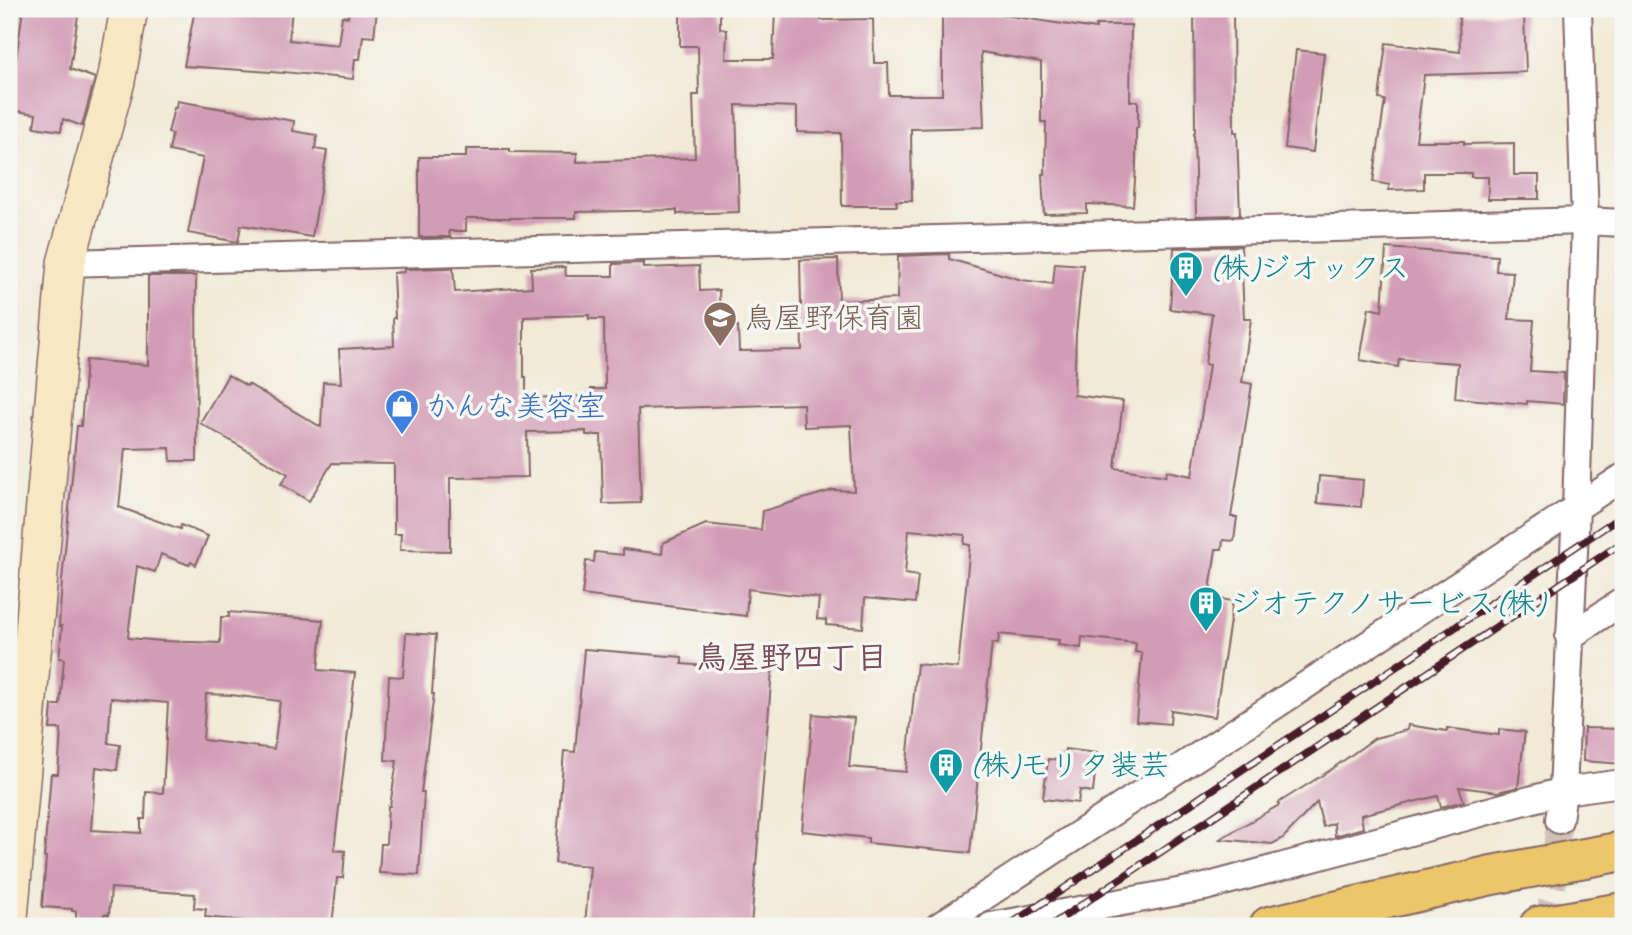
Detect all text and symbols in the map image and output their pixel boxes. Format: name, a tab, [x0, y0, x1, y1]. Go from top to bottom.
building icon: (株)ジオックス	[1167, 249, 1205, 298]
place label: (株)ジオックス	[1210, 249, 1409, 287]
school or university icon: 鳥屋野保育園	[701, 299, 739, 348]
place label: 鳥屋野保育園	[744, 299, 924, 337]
shop icon: かんな美容室	[383, 387, 421, 436]
place label: かんな美容室	[426, 387, 605, 425]
building icon: ジオテクノサービス(株)	[1187, 584, 1225, 633]
place label: ジオテクノサービス(株)	[1230, 584, 1548, 622]
district label: 鳥屋野四丁目	[696, 637, 888, 678]
building icon: (株)モリタ装芸	[927, 746, 965, 795]
place label: (株)モリタ装芸	[970, 746, 1170, 784]

